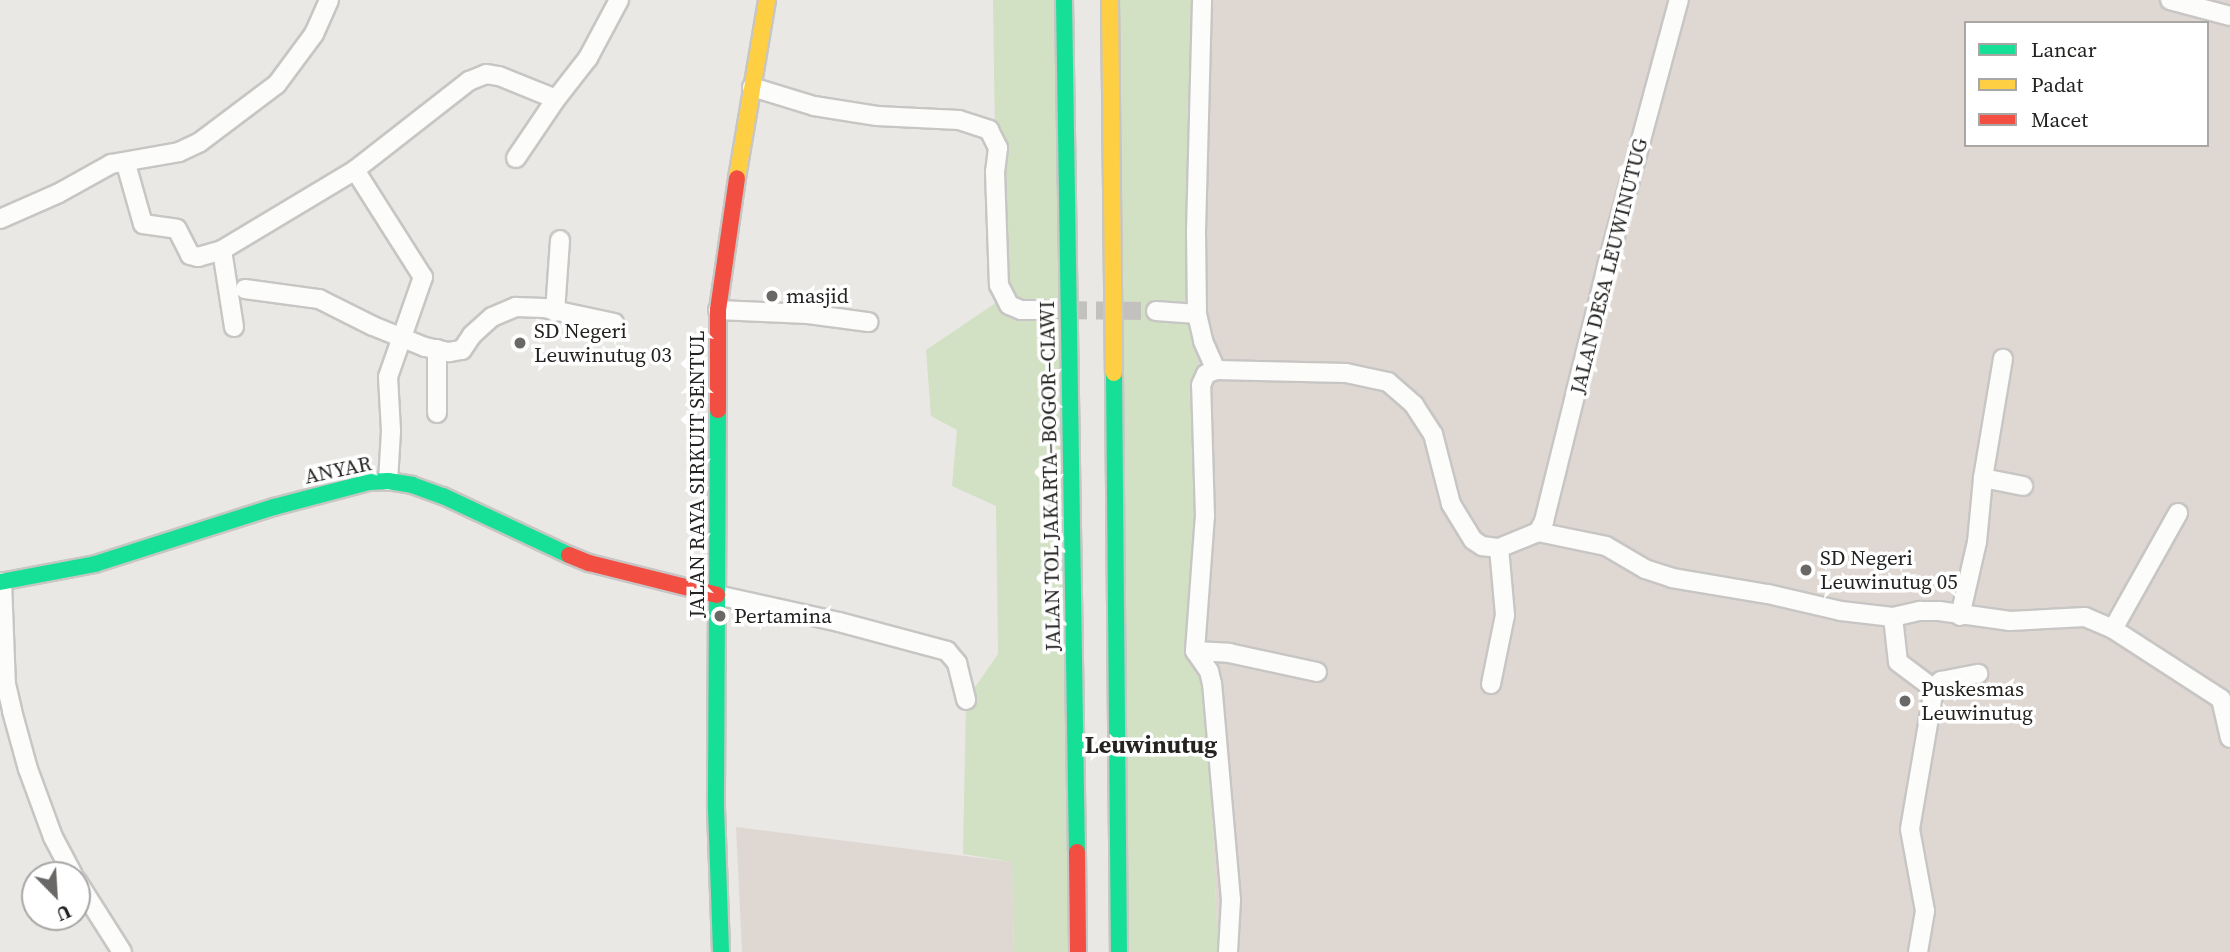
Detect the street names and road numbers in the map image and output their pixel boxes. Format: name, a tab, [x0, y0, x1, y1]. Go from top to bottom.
street label: JALAN DESA LEUWINUTUG	[1565, 136, 1653, 396]
street label: JALAN TOL JAKARTA–BOGOR–CIAWI	[1034, 300, 1066, 652]
street label: JALAN RAYA SIRKUIT SENTUL	[684, 330, 710, 618]
street label: ANYAR	[302, 451, 374, 489]

